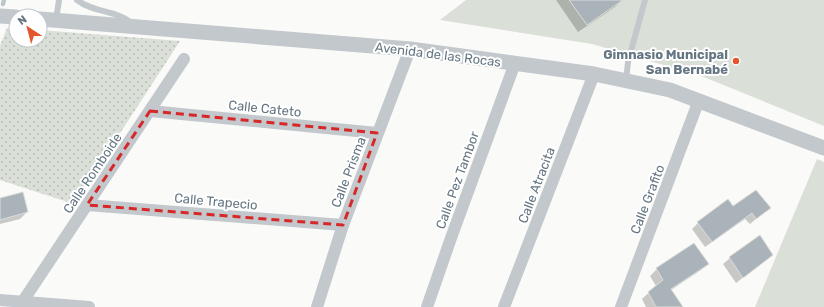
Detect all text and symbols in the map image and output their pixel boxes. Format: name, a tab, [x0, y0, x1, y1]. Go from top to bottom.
north arrow	[8, 8, 48, 48]
text: N	[15, 13, 30, 28]
street label: Avenida de las Rocas	[374, 39, 502, 70]
place label: Gimnasio Municipal San Bernabé	[603, 47, 728, 77]
marker: Gimnasio Municipal San Bernabé	[731, 56, 741, 66]
street label: Calle Cateto	[228, 97, 302, 120]
street label: Calle Pez Tambor	[433, 129, 482, 231]
street label: Calle Romboide	[60, 130, 125, 216]
street label: Calle Prisma	[328, 135, 369, 210]
street label: Calle Atracita	[515, 145, 558, 225]
street label: Calle Grafito	[627, 162, 668, 236]
street label: Calle Trapecio	[174, 190, 258, 213]

